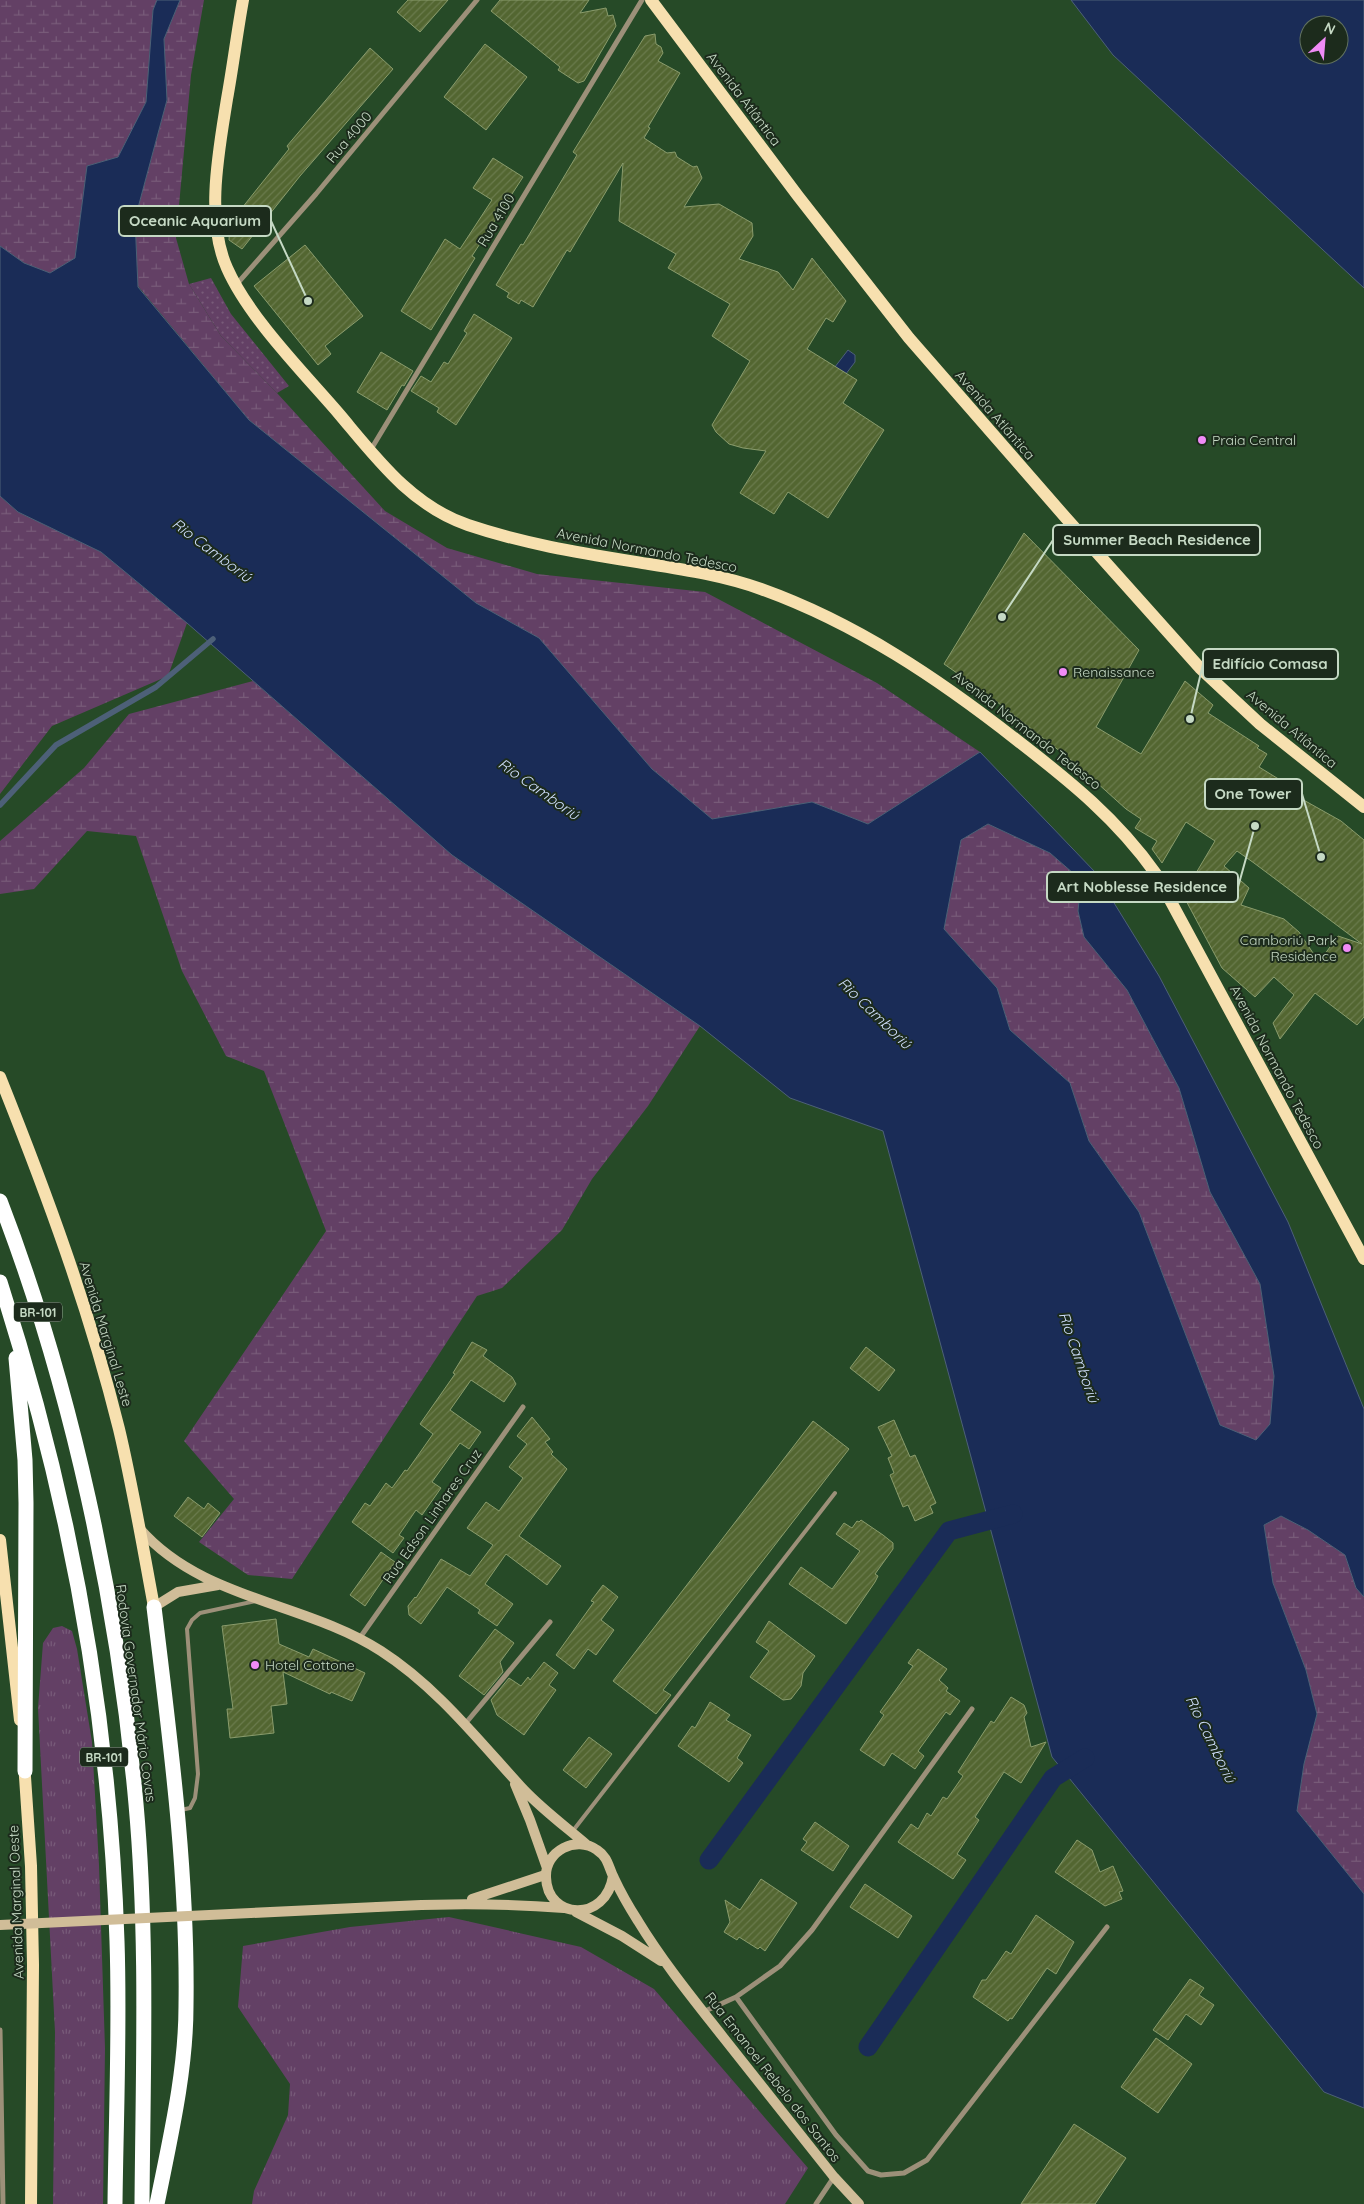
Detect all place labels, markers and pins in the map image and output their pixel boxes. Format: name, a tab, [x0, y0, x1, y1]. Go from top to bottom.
callout: Oceanic Aquarium	[119, 206, 271, 236]
place label: Praia Central	[1212, 431, 1296, 449]
marker: Praia Central	[1196, 434, 1208, 446]
callout: Summer Beach Residence	[1053, 525, 1260, 555]
callout: Edifício Comasa	[1203, 649, 1338, 679]
place label: Renaissance	[1073, 663, 1155, 681]
marker: Renaissance	[1057, 666, 1069, 678]
callout: One Tower	[1205, 779, 1302, 809]
callout: Art Noblesse Residence	[1047, 872, 1238, 902]
place label: Camboriú Park Residence	[1240, 931, 1337, 965]
marker: Camboriú Park Residence	[1341, 942, 1353, 954]
place label: Hotel Cottone	[265, 1656, 355, 1674]
marker: Hotel Cottone	[249, 1659, 261, 1671]

